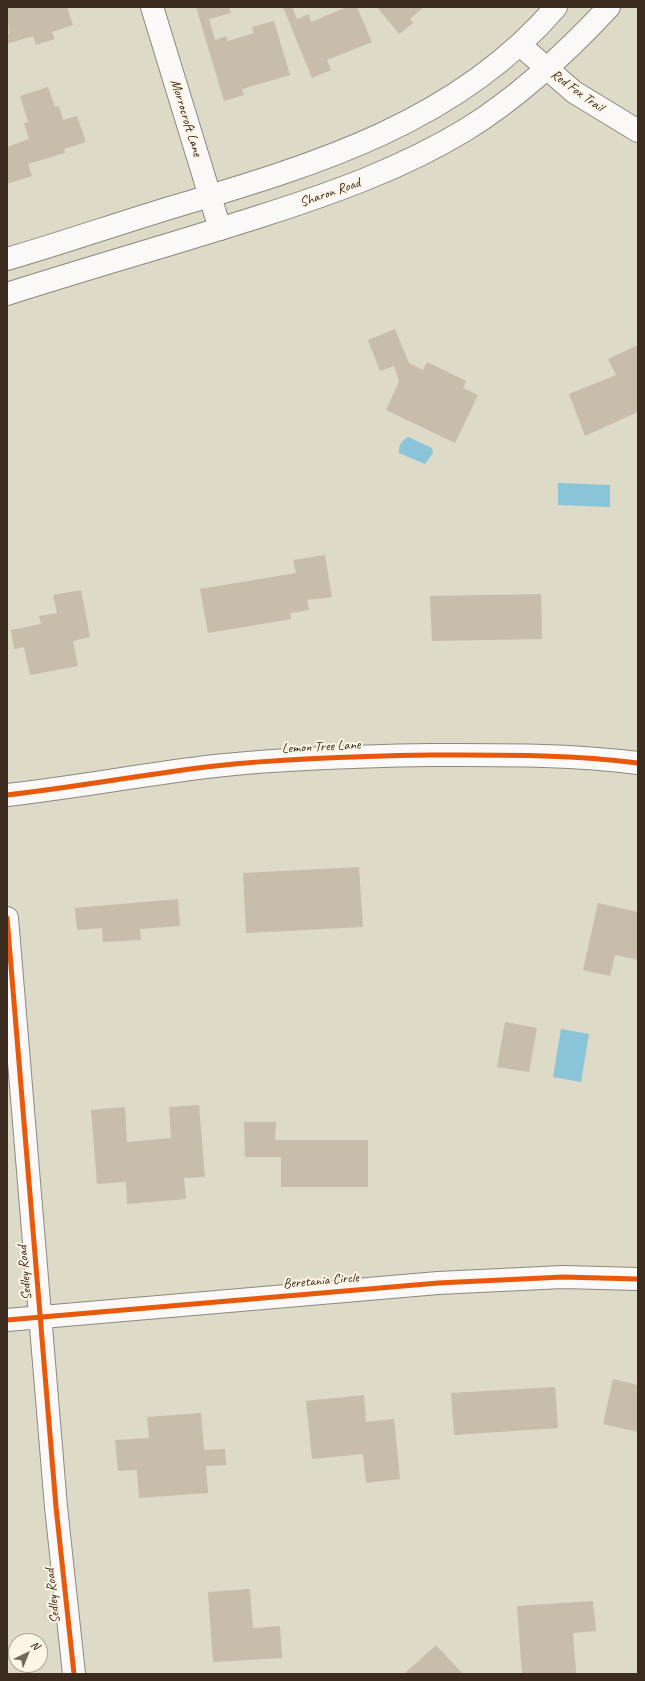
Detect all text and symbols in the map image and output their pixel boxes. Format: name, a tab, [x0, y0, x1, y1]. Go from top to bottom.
street label: Red Fox Trail	[547, 66, 607, 116]
street label: Morrocroft Lane	[166, 77, 206, 159]
street label: Sharon Road	[298, 175, 362, 211]
street label: Lemon Tree Lane	[281, 737, 361, 757]
street label: Sedley Road	[14, 1245, 36, 1301]
street label: Beretania Circle	[283, 1269, 359, 1293]
street label: Sedley Road	[42, 1568, 64, 1624]
north arrow	[8, 1633, 48, 1673]
text: N	[28, 1638, 43, 1652]

